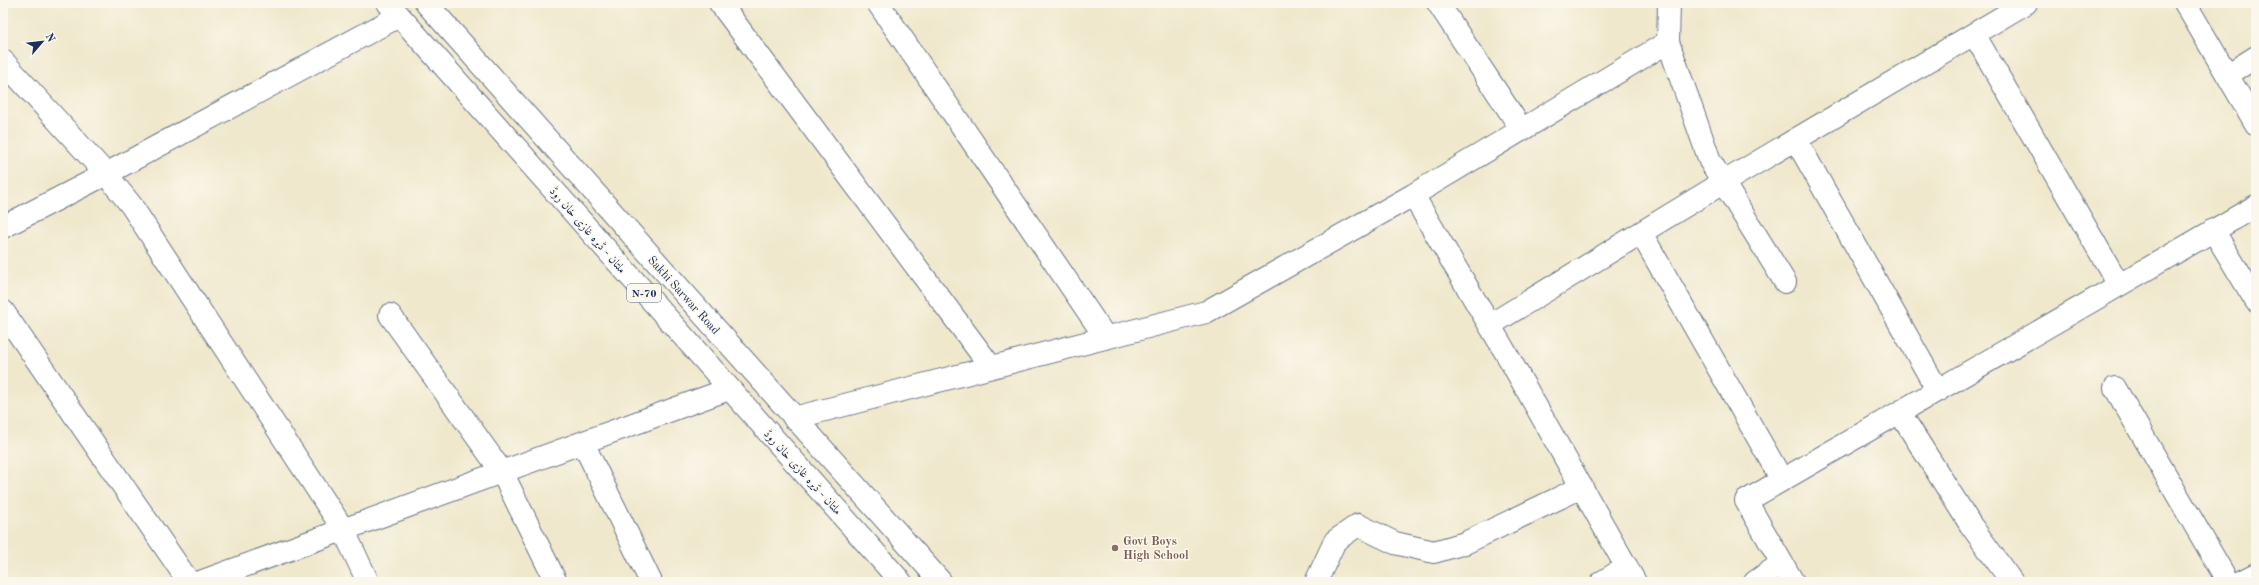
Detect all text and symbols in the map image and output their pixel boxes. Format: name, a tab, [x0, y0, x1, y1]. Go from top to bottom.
north arrow	[22, 22, 62, 62]
text: N	[43, 32, 57, 45]
street label: ملتان - ڈیرہ غازی خان روڈ	[546, 185, 628, 277]
street label: Sakhi Sarwar Road	[645, 254, 721, 337]
road number: N-70	[627, 284, 661, 302]
street label: ملتان - ڈیرہ غازی خان روڈ	[760, 427, 844, 518]
place label: Govt Boys High School	[1123, 536, 1189, 562]
marker: Govt Boys High School	[1110, 543, 1120, 553]

